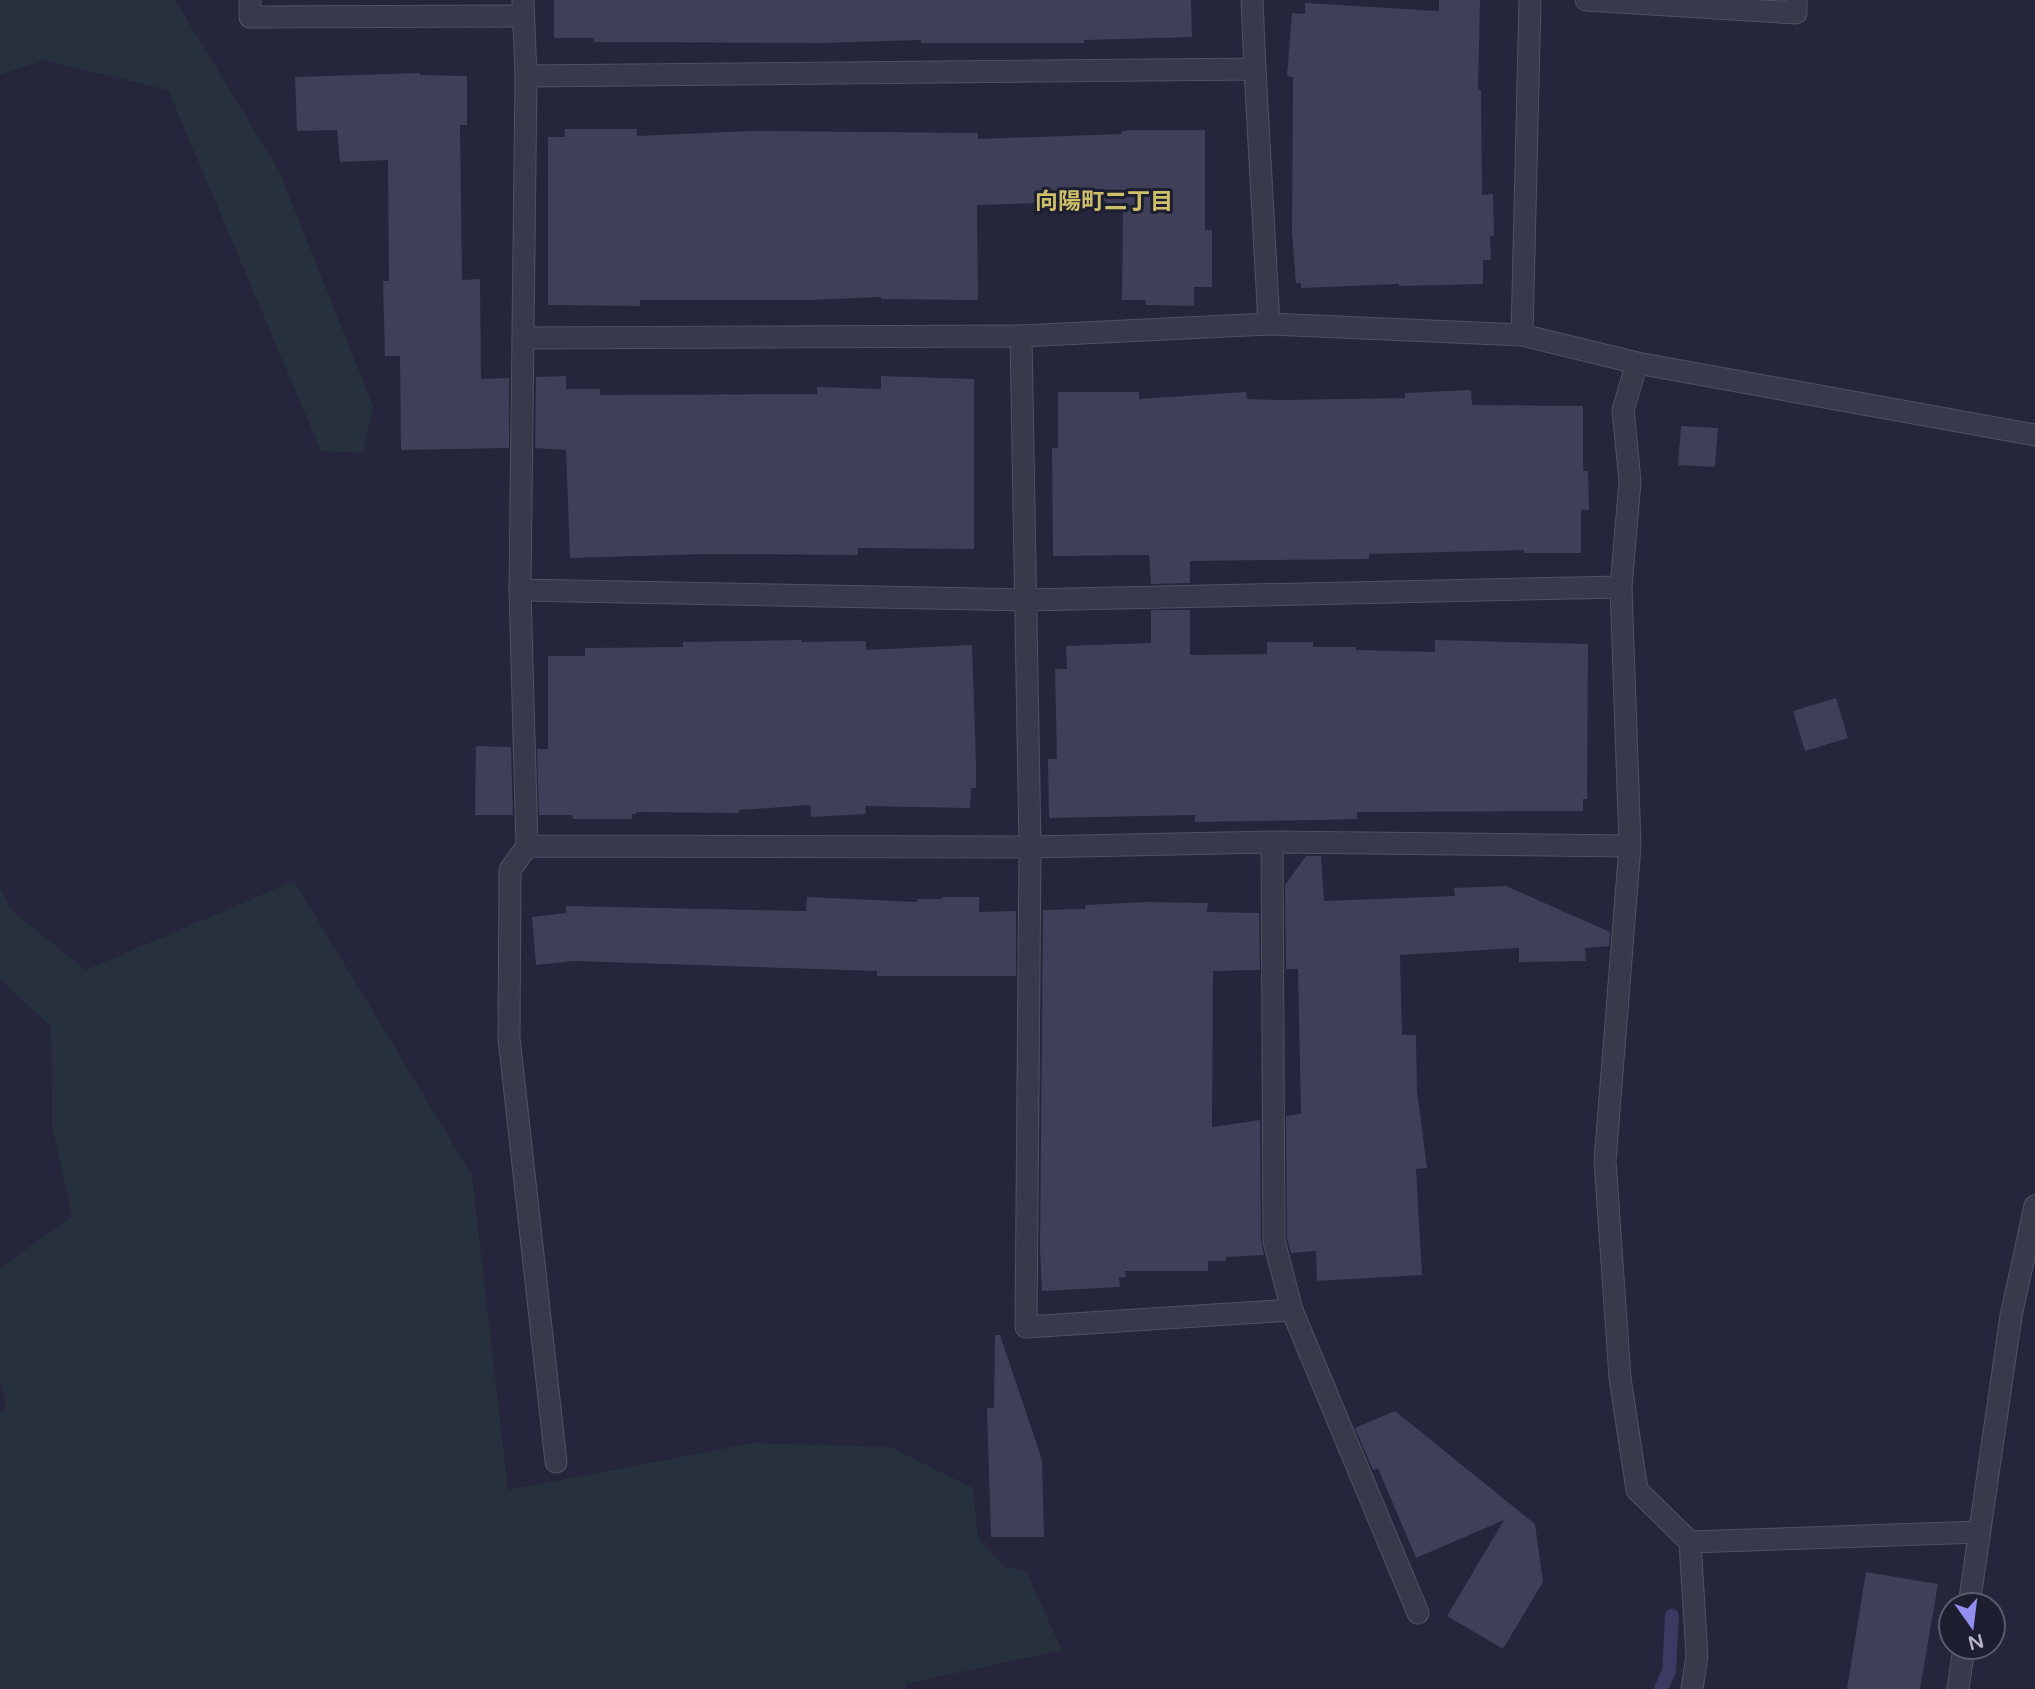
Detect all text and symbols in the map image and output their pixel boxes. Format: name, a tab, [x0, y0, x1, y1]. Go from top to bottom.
district label: 向陽町二丁目	[1035, 188, 1173, 216]
north arrow	[1937, 1591, 2007, 1661]
text: N	[1966, 1629, 1986, 1654]

